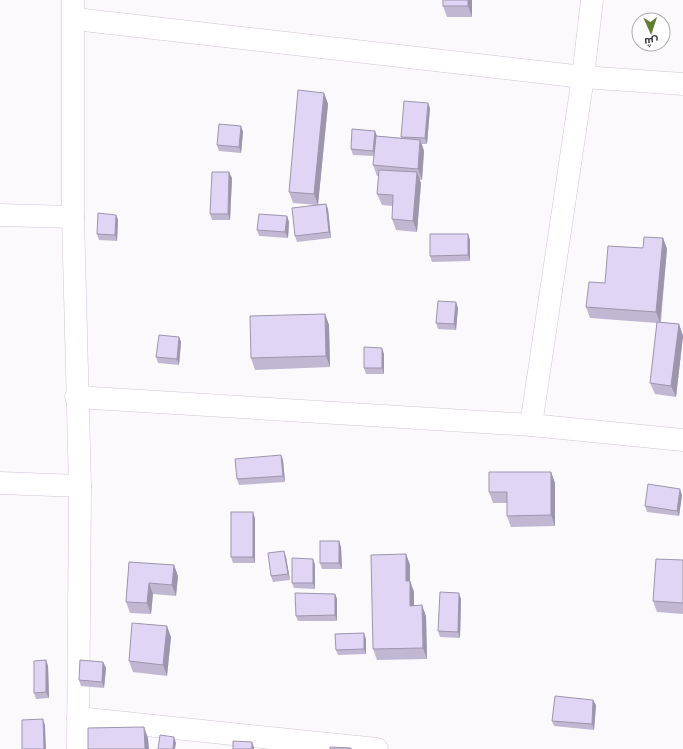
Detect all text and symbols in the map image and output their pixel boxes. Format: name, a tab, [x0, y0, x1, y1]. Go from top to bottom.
north arrow	[631, 12, 671, 52]
text: ش	[644, 35, 659, 48]

